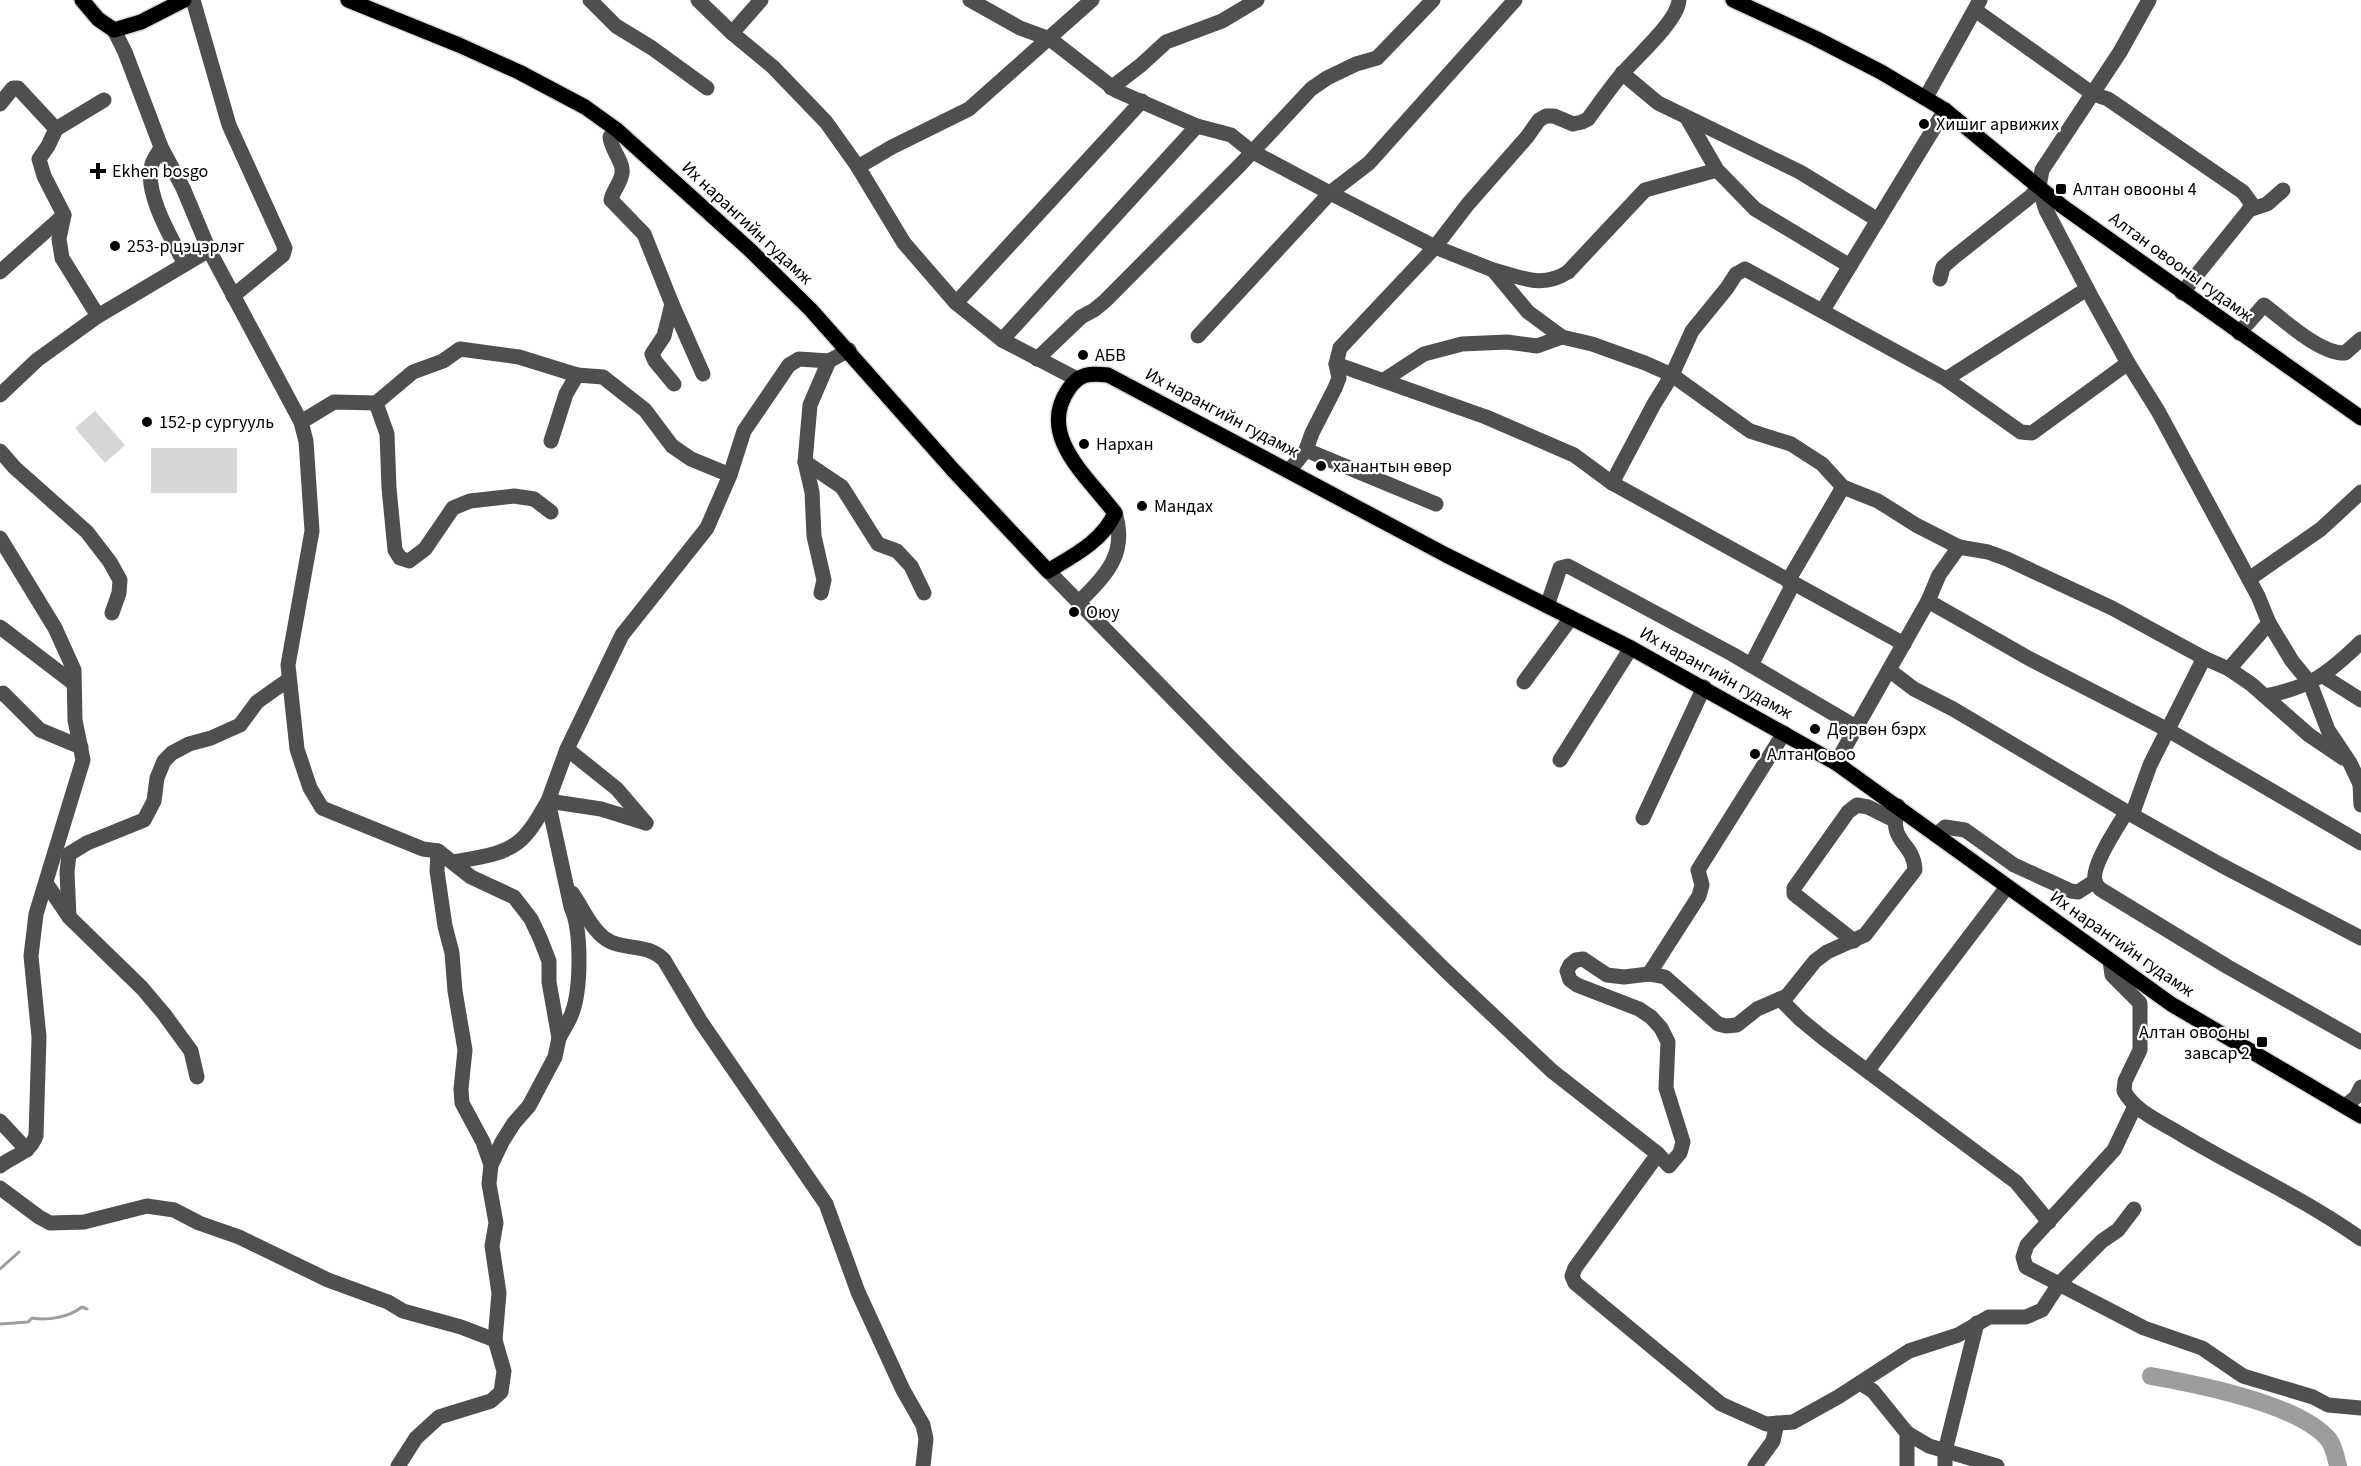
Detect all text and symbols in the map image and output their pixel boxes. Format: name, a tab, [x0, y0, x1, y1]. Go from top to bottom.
place label: Хишиг арвижих	[1936, 112, 2059, 137]
marker: Хишиг арвижих	[1917, 117, 1931, 131]
street label: Их нарангийн гудамж	[676, 156, 819, 291]
place label: Ekhen bosgo	[112, 159, 208, 184]
marker: Ekhen bosgo	[89, 162, 107, 180]
place label: Алтан овооны 4	[2073, 177, 2197, 202]
marker: Алтан овооны 4	[2054, 182, 2068, 196]
street label: Алтан овооны гудамж	[2104, 206, 2259, 328]
place label: 253-р цэцэрлэг	[127, 234, 245, 259]
marker: 253-р цэцэрлэг	[108, 239, 122, 253]
place label: АБВ	[1095, 343, 1126, 368]
marker: АБВ	[1076, 348, 1090, 362]
street label: Их нарангийн гудамж	[1141, 362, 1304, 464]
place label: 152-р сургууль	[159, 410, 274, 435]
marker: 152-р сургууль	[140, 415, 154, 429]
place label: Нархан	[1096, 432, 1154, 457]
marker: Нархан	[1077, 437, 1091, 451]
place label: ханантын өвөр	[1333, 454, 1452, 479]
marker: ханантын өвөр	[1314, 459, 1328, 473]
place label: Мандах	[1154, 494, 1213, 519]
marker: Мандах	[1135, 499, 1149, 513]
place label: Оюу	[1086, 600, 1120, 625]
marker: Оюу	[1067, 605, 1081, 619]
street label: Их нарангийн гудамж	[1635, 621, 1797, 726]
place label: Дөрвөн бэрх	[1827, 717, 1926, 742]
marker: Дөрвөн бэрх	[1808, 722, 1822, 736]
place label: Алтан овоо	[1767, 742, 1856, 767]
marker: Алтан овоо	[1748, 747, 1762, 761]
street label: Их нарангийн гудамж	[2045, 885, 2200, 1004]
place label: Алтан овооны завсар 2	[2139, 1020, 2250, 1066]
marker: Алтан овооны завсар 2	[2255, 1035, 2269, 1049]

